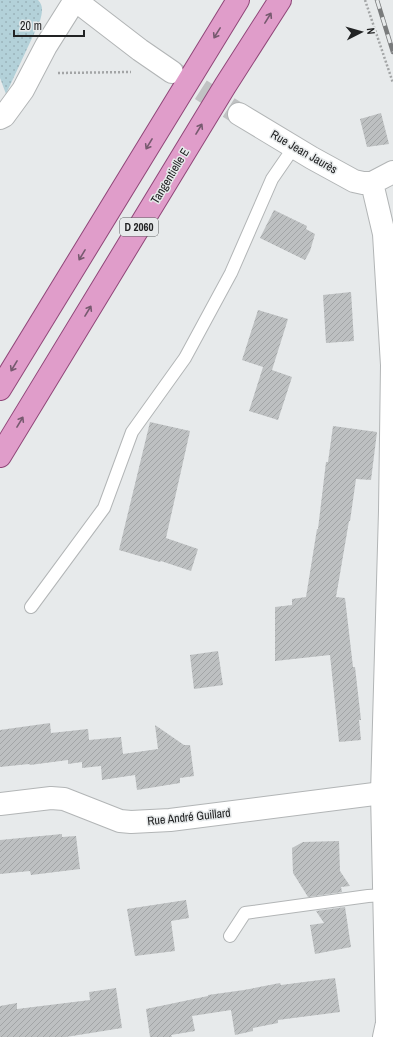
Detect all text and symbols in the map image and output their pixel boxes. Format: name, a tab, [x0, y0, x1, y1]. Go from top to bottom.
scale bar	[14, 12, 84, 38]
north arrow	[341, 12, 381, 52]
one-way arrow	[264, 13, 272, 24]
text: 20 m	[20, 18, 42, 34]
one-way arrow	[213, 27, 221, 38]
text: N	[364, 27, 378, 35]
one-way arrow	[196, 123, 204, 135]
street label: Rue Jean Jaurès	[268, 126, 340, 178]
one-way arrow	[145, 138, 153, 150]
street label: Tangentielle E	[147, 145, 193, 207]
road number: D 2060	[120, 218, 158, 236]
one-way arrow	[77, 249, 85, 261]
one-way arrow	[84, 306, 92, 317]
one-way arrow	[10, 360, 18, 372]
one-way arrow	[17, 416, 25, 428]
street label: Rue André Guillard	[147, 805, 231, 829]

